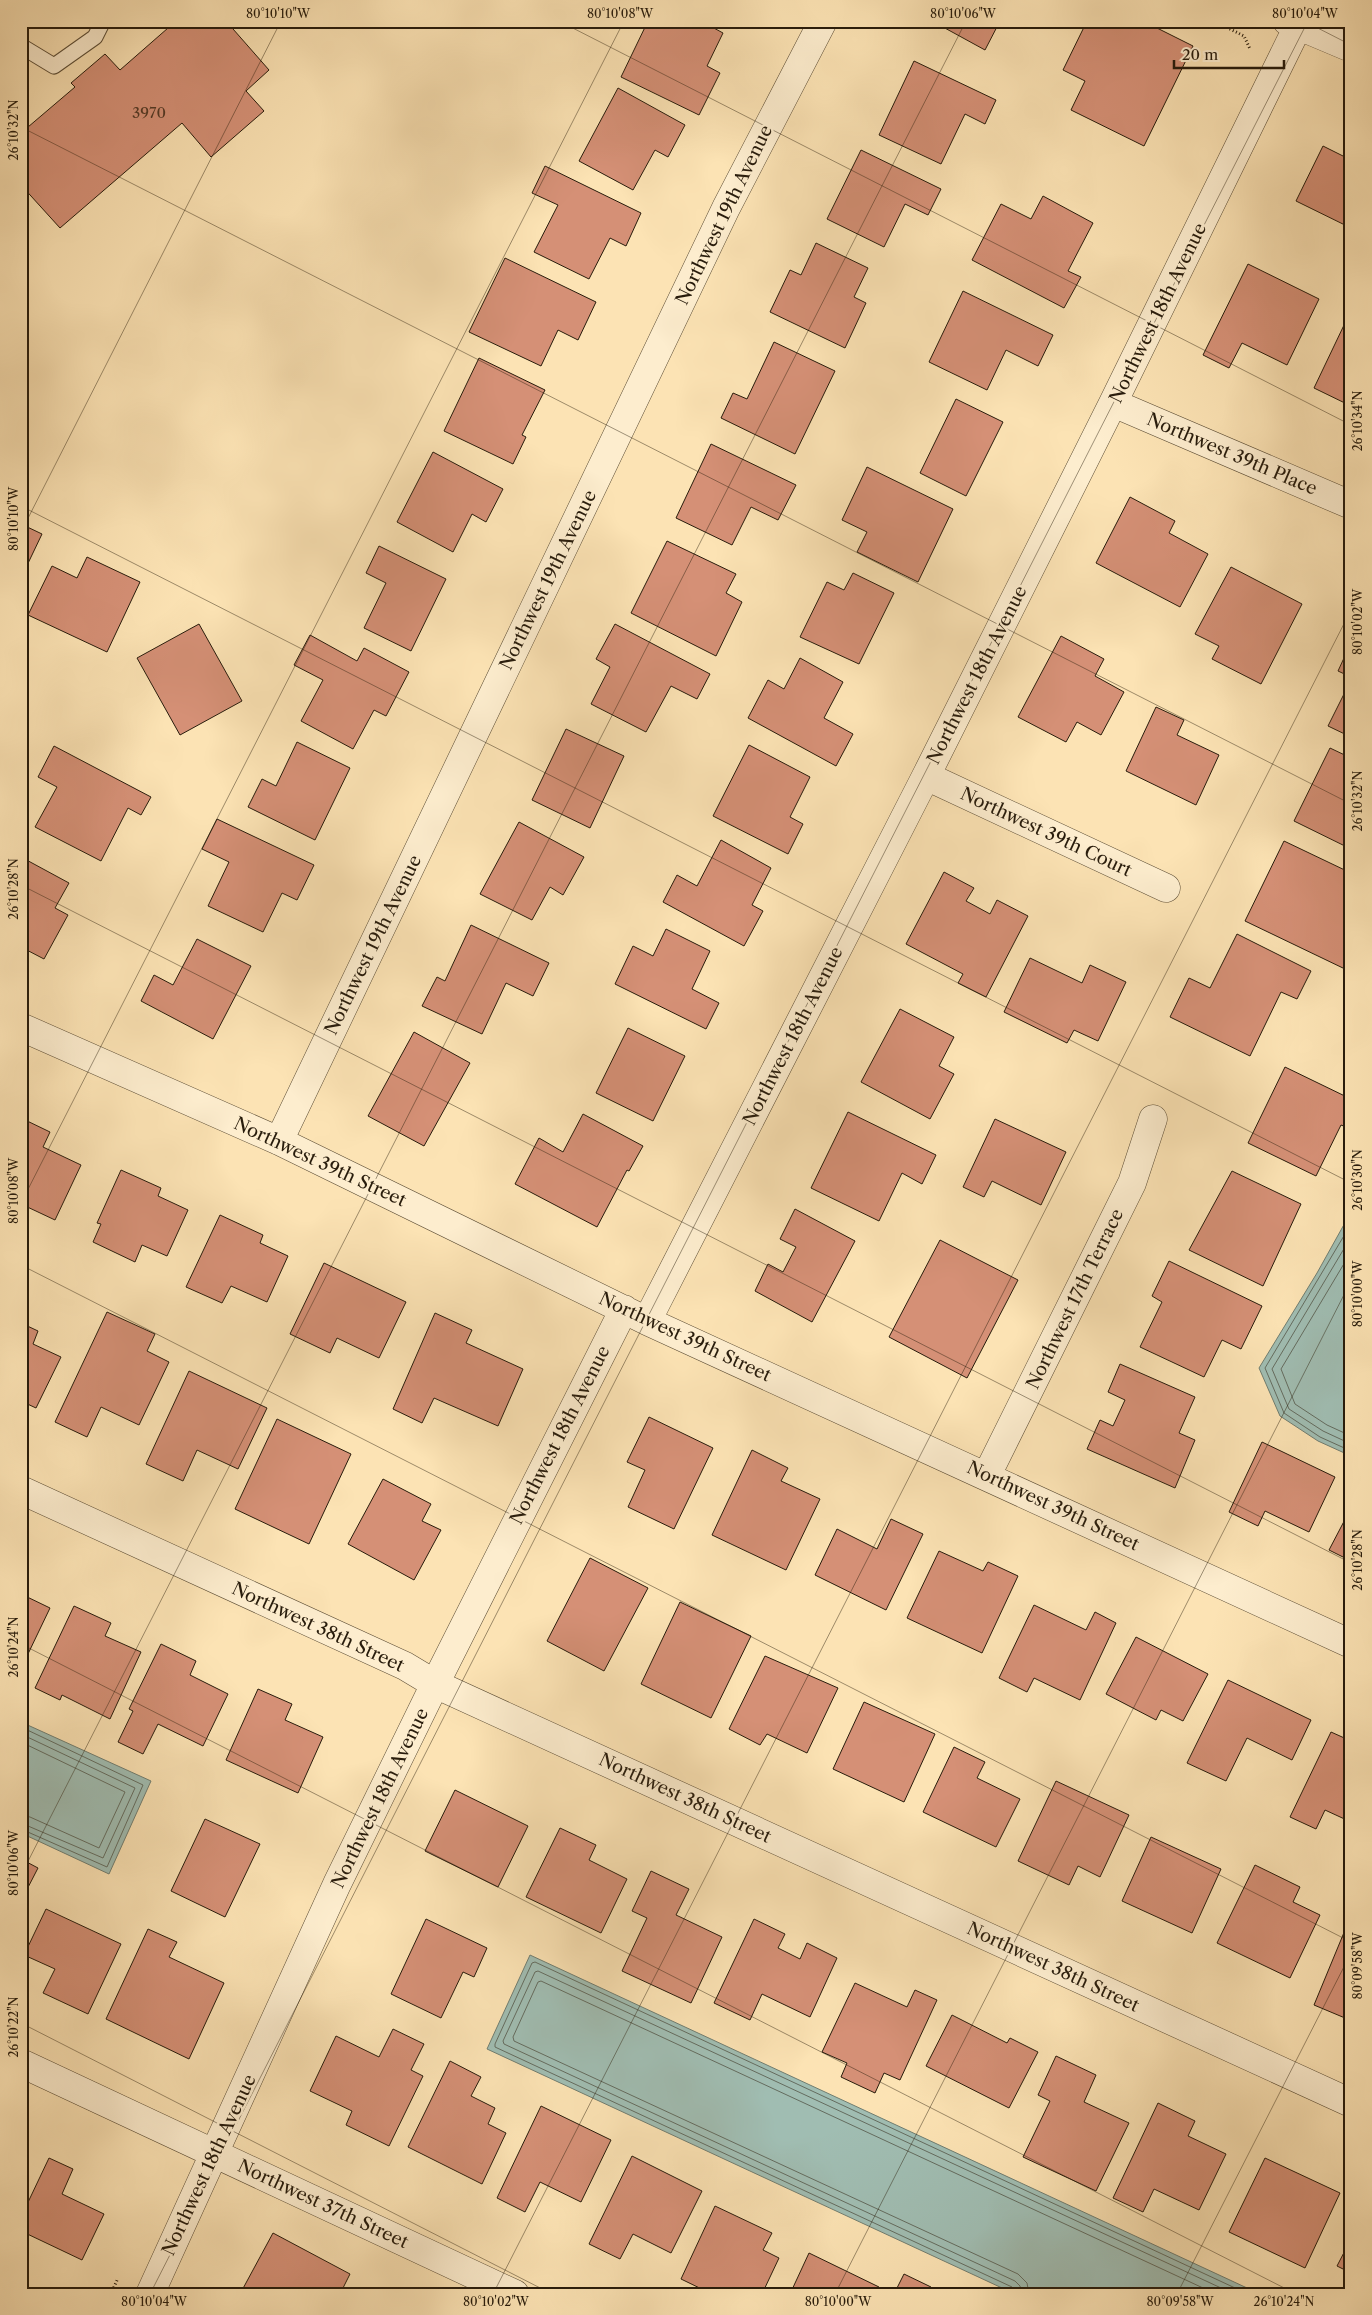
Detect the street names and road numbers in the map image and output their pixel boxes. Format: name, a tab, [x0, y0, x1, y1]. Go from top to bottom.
street label: Northwest 19th Avenue	[671, 121, 777, 309]
street label: Northwest 18th Avenue	[1105, 219, 1211, 407]
street label: Northwest 39th Place	[1144, 408, 1320, 500]
street label: Northwest 19th Avenue	[495, 486, 601, 674]
street label: Northwest 18th Avenue	[922, 582, 1032, 768]
street label: Northwest 39th Court	[957, 783, 1136, 882]
street label: Northwest 19th Avenue	[320, 851, 426, 1039]
street label: Northwest 18th Avenue	[738, 943, 848, 1129]
street label: Northwest 39th Street	[230, 1112, 410, 1212]
street label: Northwest 17th Terrace	[1022, 1205, 1128, 1393]
street label: Northwest 39th Street	[595, 1287, 775, 1387]
street label: Northwest 18th Avenue	[505, 1342, 615, 1528]
street label: Northwest 39th Street	[963, 1456, 1143, 1556]
street label: Northwest 38th Street	[228, 1577, 408, 1677]
street label: Northwest 18th Avenue	[327, 1704, 433, 1892]
street label: Northwest 38th Street	[595, 1748, 775, 1848]
street label: Northwest 38th Street	[963, 1917, 1143, 2017]
street label: Northwest 18th Avenue	[157, 2071, 261, 2259]
street label: Northwest 37th Street	[234, 2155, 412, 2253]

